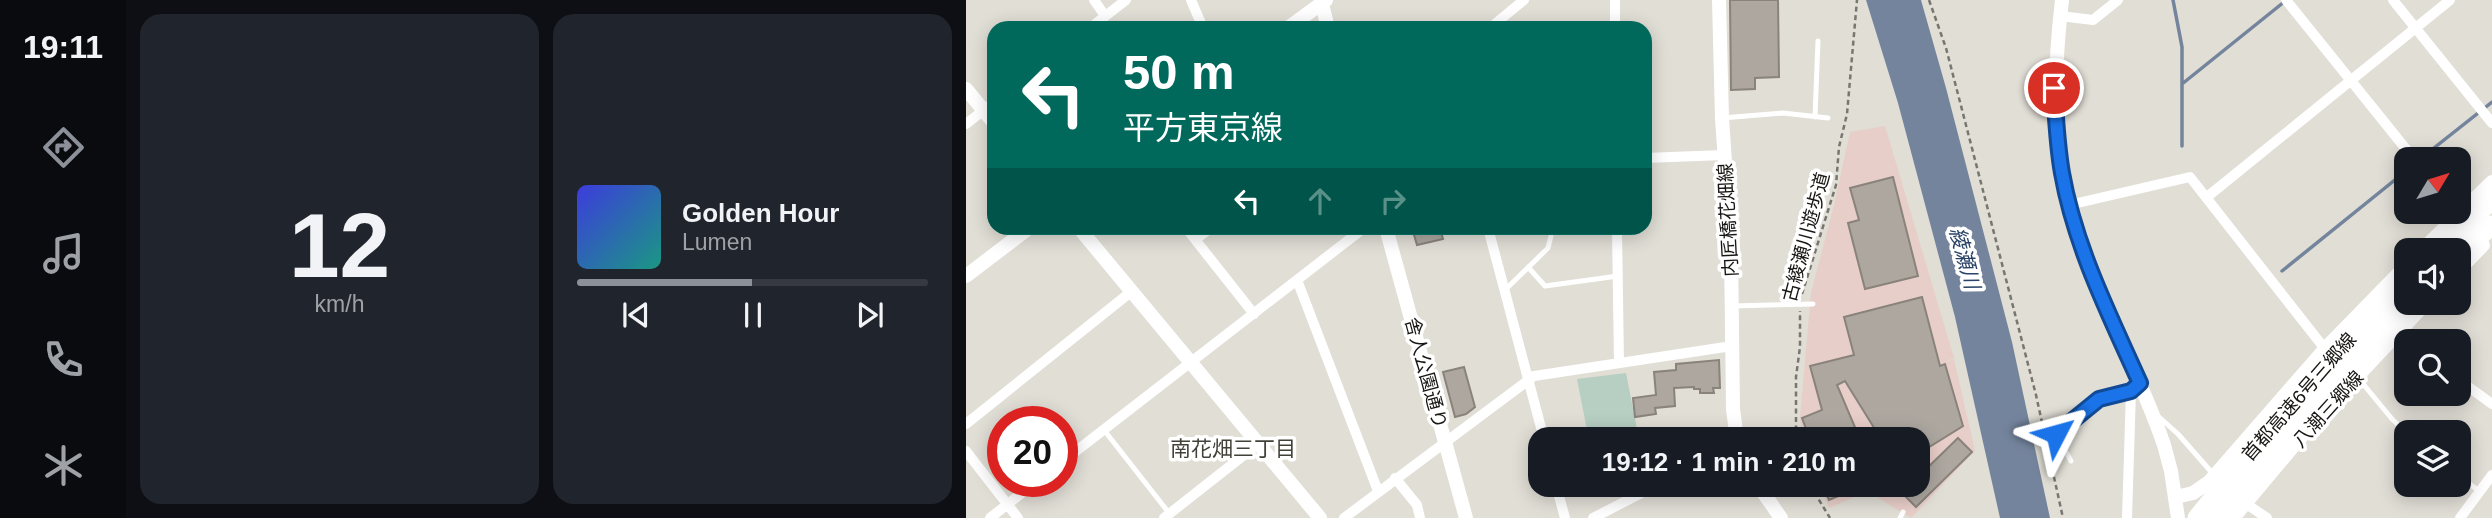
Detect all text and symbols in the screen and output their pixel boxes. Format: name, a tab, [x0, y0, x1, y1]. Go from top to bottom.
text: 19:11	[23, 29, 103, 65]
text: 50 m	[1123, 45, 1235, 99]
icon: left	[1008, 49, 1099, 140]
pin	[2024, 58, 2084, 118]
icon: arrive	[2035, 69, 2073, 107]
text: 平方東京線	[1123, 110, 1283, 146]
icon: directions	[39, 123, 88, 172]
north arrow	[2394, 147, 2471, 224]
map controls	[2394, 147, 2471, 497]
street label: 内匠橋花畑線	[1715, 163, 1741, 277]
street label: 古綾瀬川遊歩道	[1779, 170, 1833, 304]
icon: left	[1228, 182, 1266, 220]
icon: ahead	[1301, 182, 1339, 220]
icon: right	[1374, 182, 1412, 220]
text: 12	[289, 195, 390, 296]
text: Golden Hour	[682, 198, 839, 228]
water label: 綾瀬川	[1946, 225, 1985, 293]
icon: music	[39, 229, 88, 278]
text: Lumen	[682, 229, 752, 255]
button: sound	[2394, 238, 2471, 315]
text: km/h	[315, 291, 364, 317]
icon: previous	[617, 296, 655, 334]
icon: pause	[734, 296, 772, 334]
icon: next	[851, 296, 889, 334]
street label: 舎人公園通り	[1401, 315, 1451, 431]
street label: 首都高速6号三郷線	[2238, 329, 2360, 465]
button: search	[2394, 329, 2471, 406]
icon: phone	[39, 335, 88, 384]
street label: 八潮三郷線	[2288, 367, 2368, 451]
position arrow	[2019, 397, 2093, 471]
speed limit sign: 20	[987, 406, 1078, 497]
button: layers	[2394, 420, 2471, 497]
district label: 南花畑三丁目	[1170, 437, 1296, 460]
icon: climate	[39, 441, 88, 490]
text: 19:12 · 1 min · 210 m	[1602, 447, 1856, 477]

